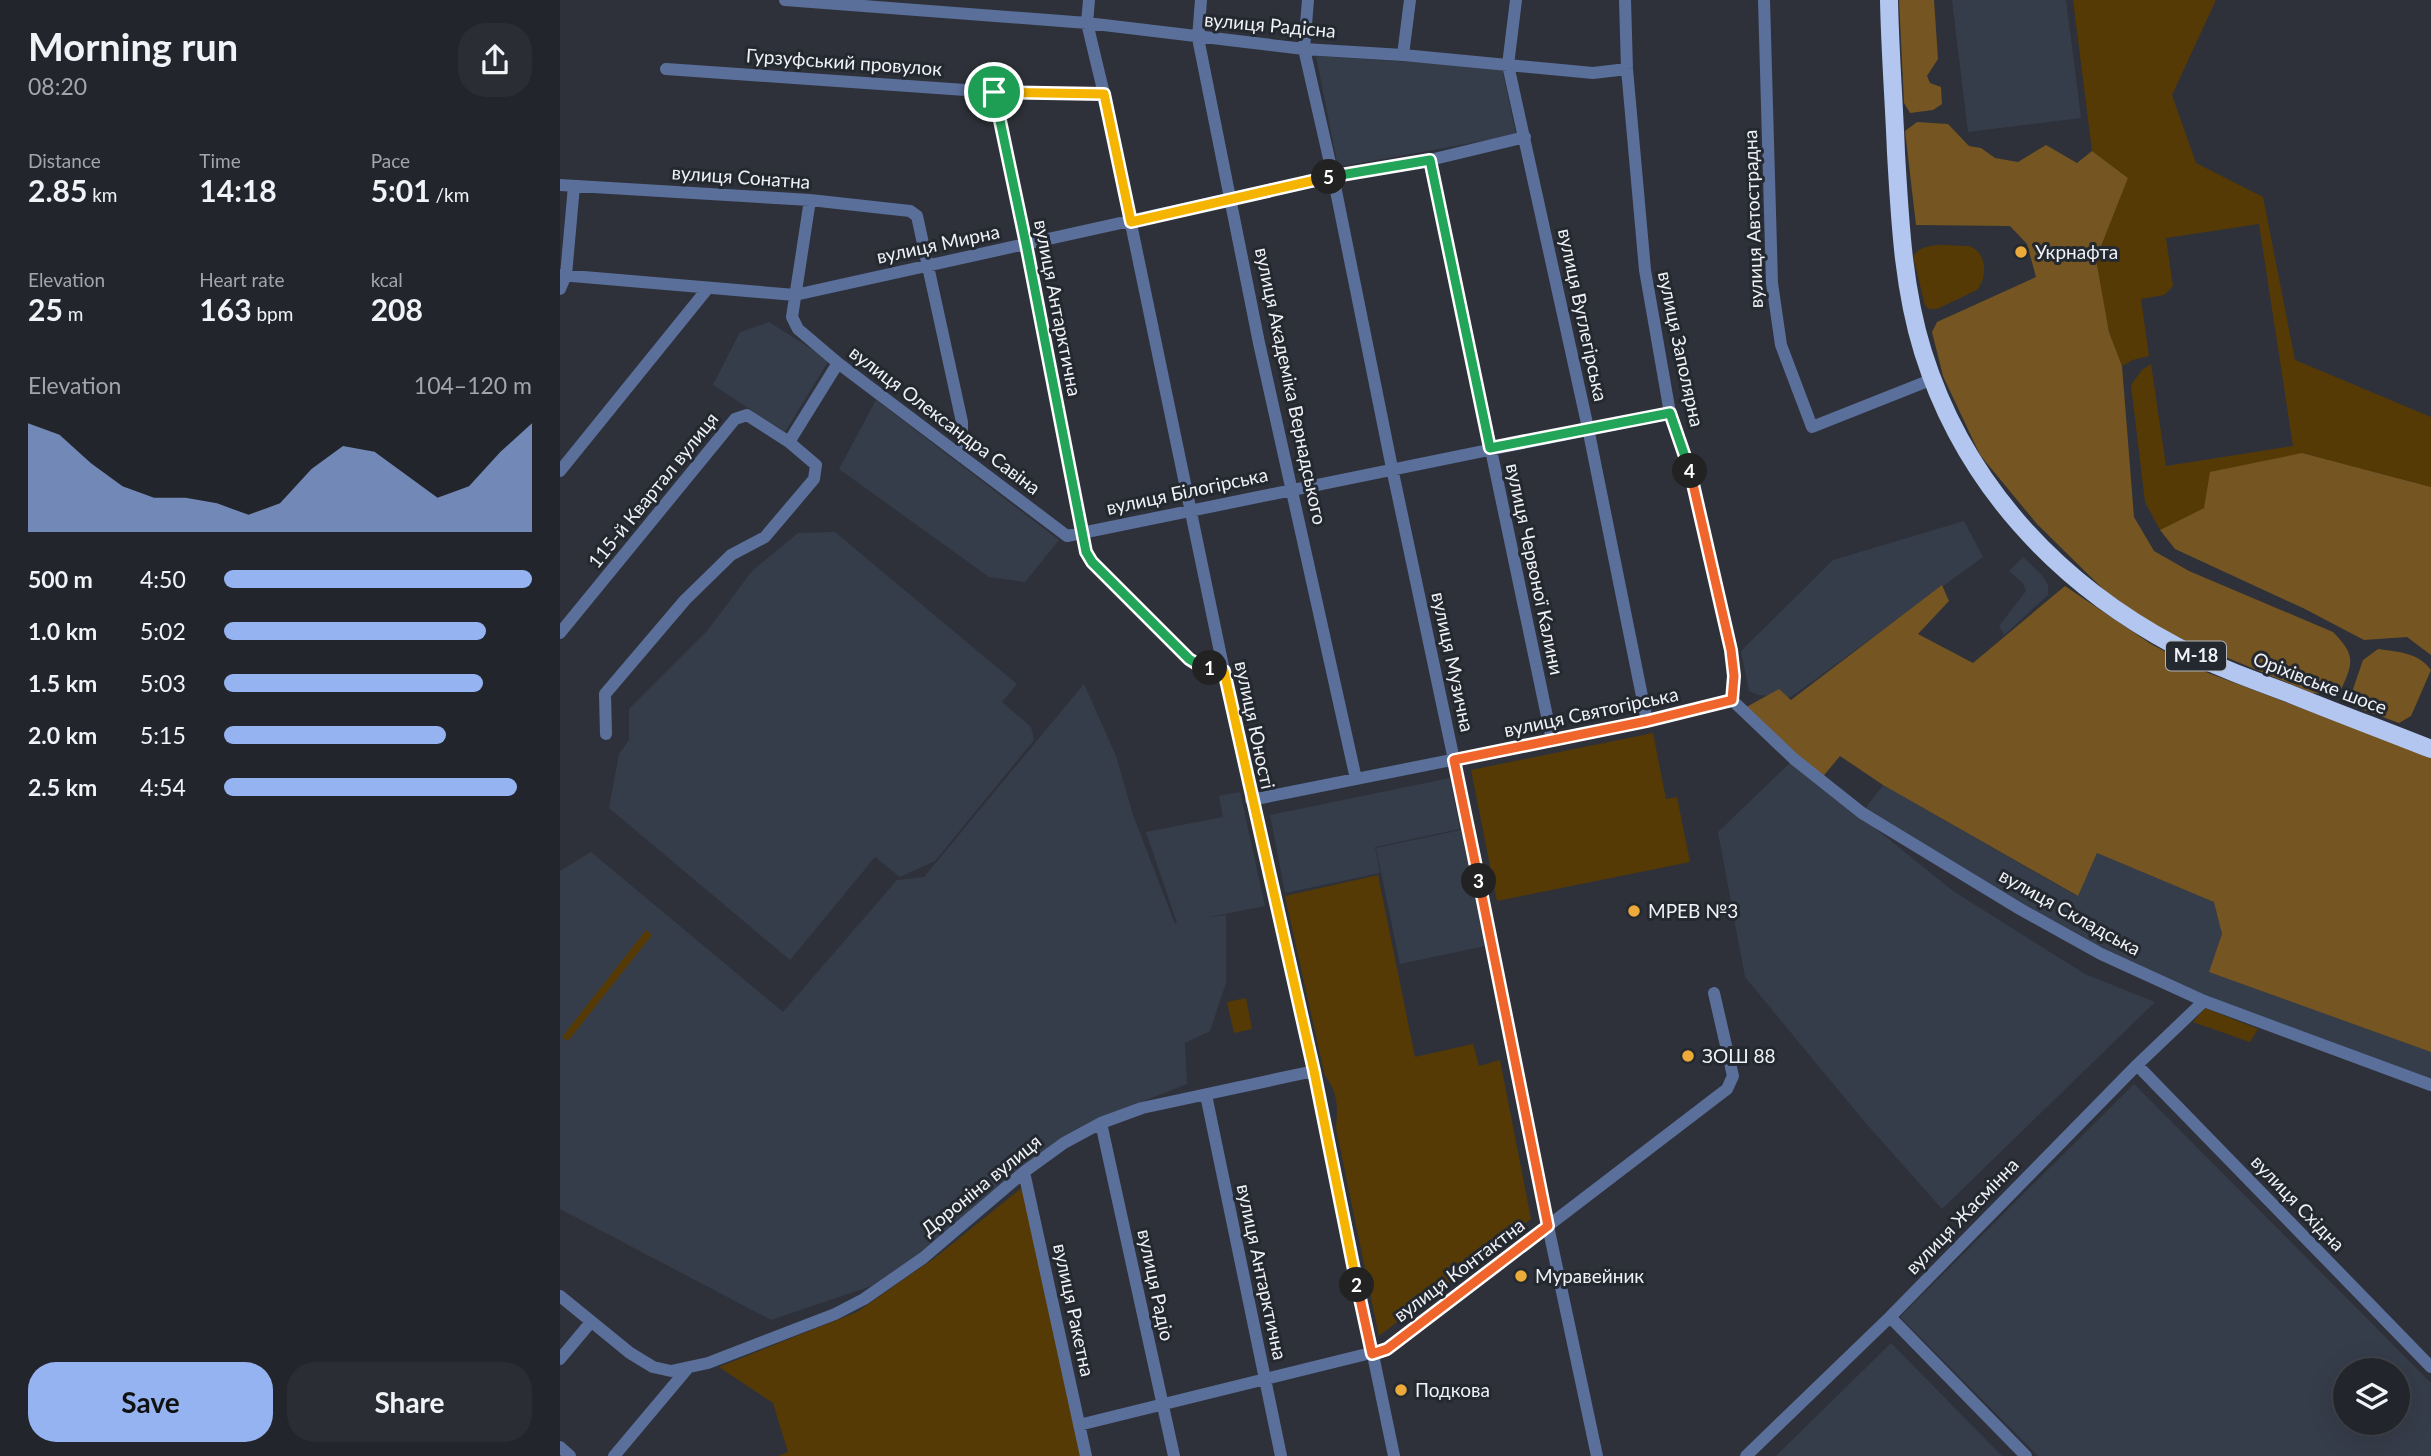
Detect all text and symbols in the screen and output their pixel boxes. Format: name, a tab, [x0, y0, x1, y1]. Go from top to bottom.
street label: вулиця Радісна	[1203, 7, 1337, 42]
text: Morning run	[28, 23, 238, 69]
button: share	[458, 23, 532, 97]
street label: Гурзуфський провулок	[745, 43, 943, 80]
pin	[964, 62, 1024, 122]
text: 08:20	[28, 72, 87, 100]
icon: arrive	[975, 73, 1013, 111]
street label: вулиця Автострадна	[1738, 129, 1767, 309]
text: Distance	[28, 149, 101, 172]
text: Time	[199, 149, 241, 172]
text: Pace	[371, 149, 410, 172]
street label: вулиця Сонатна	[671, 160, 811, 193]
pin: 5	[1312, 160, 1346, 194]
text: 5	[1323, 165, 1334, 188]
text: 2.85	[28, 172, 87, 208]
text: 14:18	[199, 172, 277, 208]
text: 5:01	[371, 172, 431, 208]
text: km	[87, 183, 117, 206]
text: /km	[431, 183, 469, 206]
street label: вулиця Антарктична	[1030, 218, 1087, 398]
street label: вулиця Мирна	[874, 219, 1001, 268]
street label: вулиця Вуглегірська	[1554, 226, 1613, 403]
place label: Укрнафта	[2035, 240, 2118, 263]
marker: Укрнафта	[2013, 244, 2029, 260]
street label: вулиця Академіка Вернадського	[1251, 245, 1332, 527]
text: Elevation	[28, 268, 105, 291]
text: Heart rate	[199, 268, 285, 291]
text: kcal	[371, 268, 403, 291]
street label: вулиця Заполярна	[1654, 269, 1709, 429]
text: 25	[28, 291, 63, 327]
text: 163	[199, 291, 252, 327]
text: 208	[371, 291, 423, 327]
text: m	[63, 302, 83, 325]
text: bpm	[252, 302, 293, 325]
street label: вулиця Олександра Савіна	[845, 340, 1045, 499]
text: Elevation	[28, 371, 121, 399]
text: 104–120 m	[414, 371, 532, 399]
street label: 115-й Квартал вулиця	[583, 407, 722, 572]
pin: 4	[1672, 454, 1708, 489]
text: 4	[1684, 459, 1695, 482]
street label: вулиця Червоної Калини	[1502, 461, 1569, 677]
street label: вулиця Білогірська	[1104, 462, 1270, 519]
text: 500 m	[28, 565, 93, 593]
text: 4:50	[140, 565, 186, 593]
street label: вулиця Музична	[1427, 590, 1480, 734]
text: 1.0 km	[28, 617, 97, 645]
text: 5:02	[140, 617, 186, 645]
road number: М-18	[2166, 642, 2226, 670]
street label: Оріхівське шосе	[2250, 646, 2390, 719]
pin: 1	[1192, 650, 1228, 686]
text: 1	[1204, 656, 1215, 679]
street label: вулиця Юності	[1231, 659, 1280, 791]
text: 1.5 km	[28, 669, 97, 697]
text: 5:03	[140, 669, 186, 697]
street label: вулиця Святогірська	[1502, 682, 1680, 741]
text: 2.0 km	[28, 721, 97, 749]
text: 5:15	[140, 721, 186, 749]
text: 2.5 km	[28, 773, 97, 801]
text: 4:54	[140, 773, 186, 801]
street label: вулиця Складська	[1996, 863, 2145, 960]
pin: 3	[1462, 864, 1496, 898]
text: 3	[1473, 869, 1484, 892]
place label: МРЕВ №3	[1648, 899, 1738, 922]
marker: МРЕВ №3	[1626, 903, 1642, 919]
place label: ЗОШ 88	[1702, 1044, 1776, 1067]
marker: ЗОШ 88	[1680, 1048, 1696, 1064]
street label: Дороніна вулиця	[916, 1129, 1045, 1240]
street label: вулиця Східна	[2247, 1150, 2350, 1255]
street label: вулиця Жасмінна	[1900, 1153, 2023, 1279]
street label: вулиця Антарктична	[1233, 1182, 1292, 1362]
street label: вулиця Контактна	[1389, 1213, 1529, 1326]
street label: вулиця Радіо	[1133, 1227, 1180, 1343]
street label: вулиця Ракетна	[1049, 1241, 1100, 1379]
place label: Муравейник	[1535, 1264, 1644, 1287]
pin: 2	[1340, 1268, 1374, 1302]
marker: Муравейник	[1513, 1268, 1529, 1284]
text: 2	[1351, 1273, 1362, 1296]
map controls	[2333, 1358, 2410, 1435]
button: layers	[2333, 1358, 2410, 1435]
button: Save	[28, 1362, 273, 1442]
button: Share	[287, 1362, 532, 1442]
place label: Подкова	[1415, 1378, 1490, 1401]
marker: Подкова	[1393, 1382, 1409, 1398]

